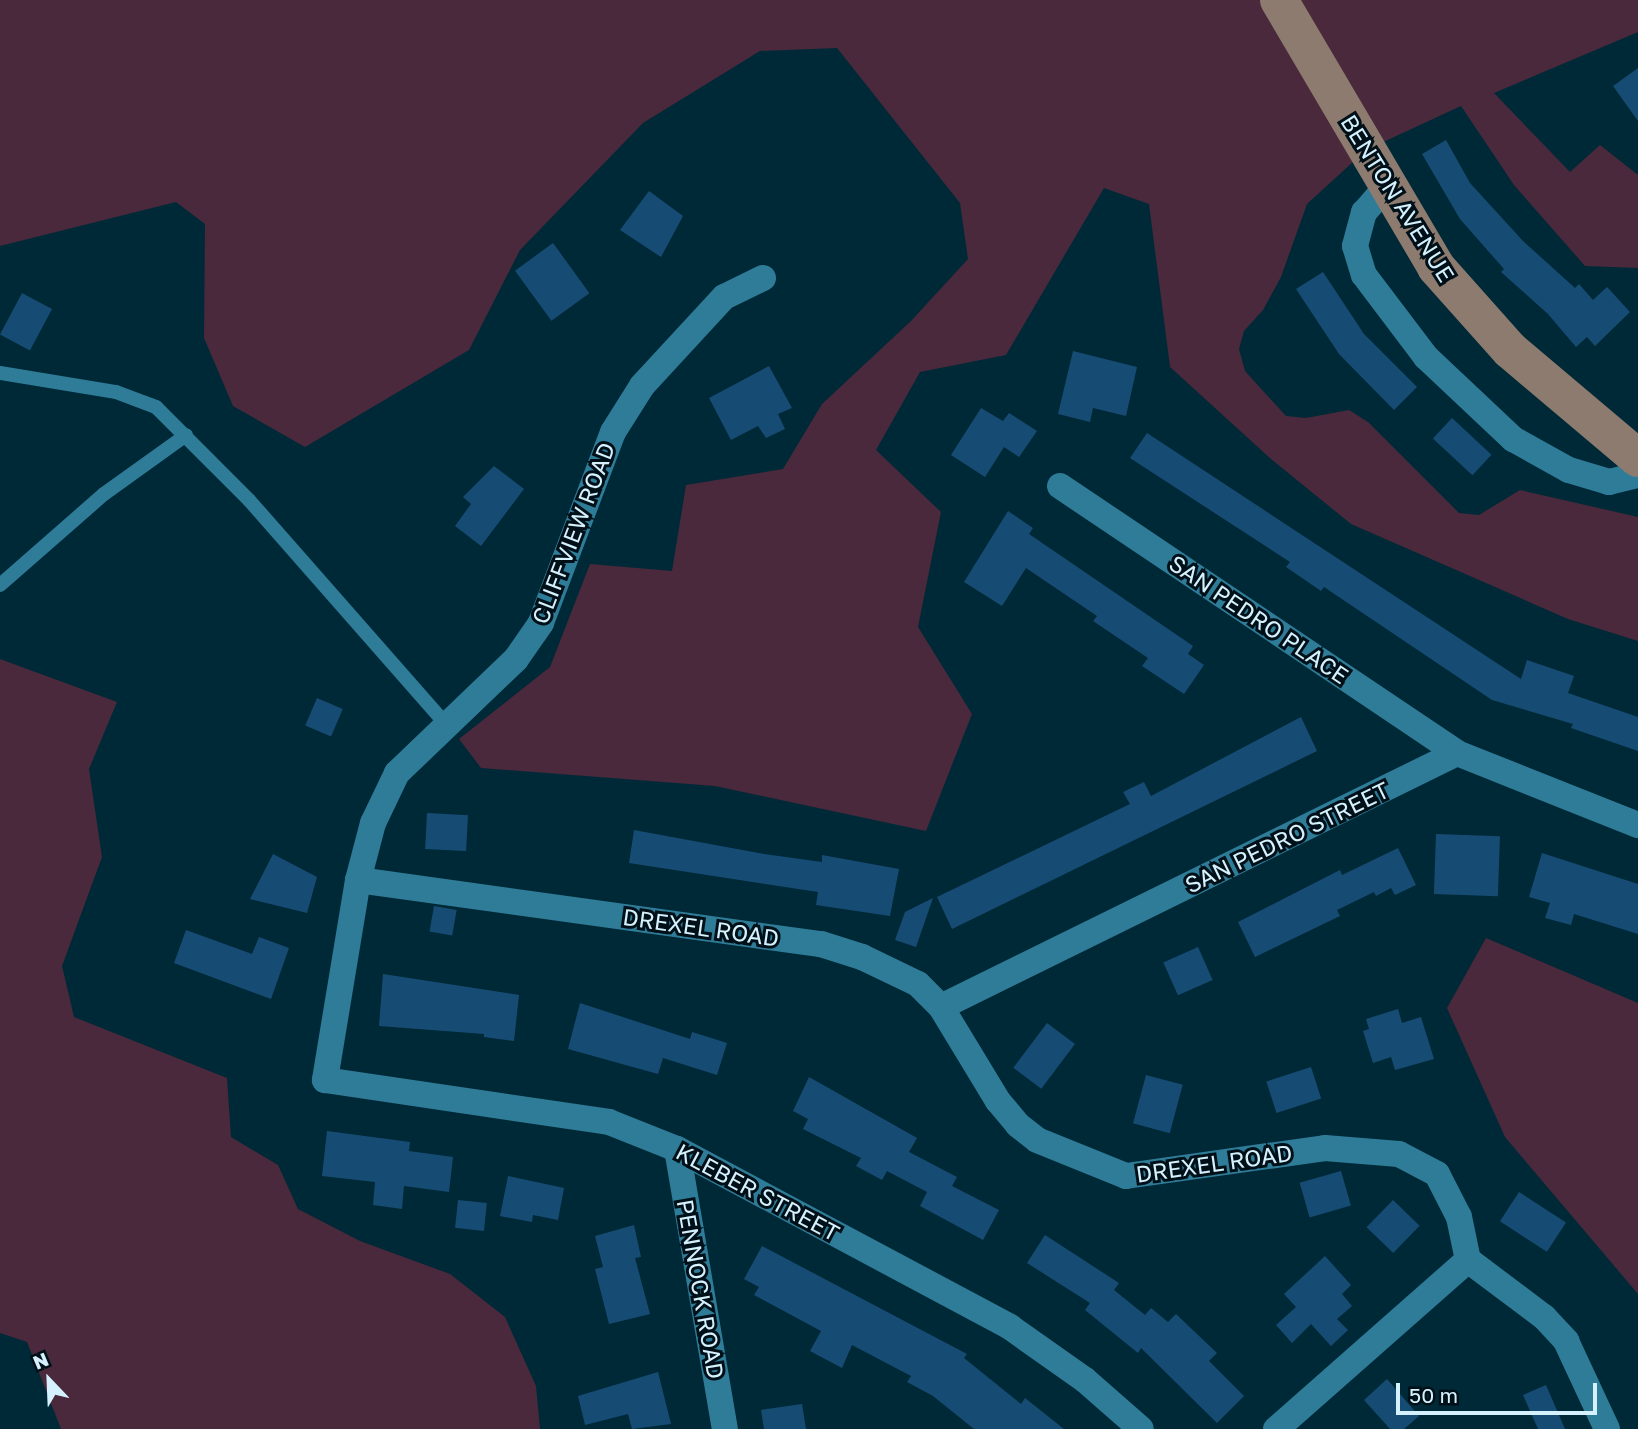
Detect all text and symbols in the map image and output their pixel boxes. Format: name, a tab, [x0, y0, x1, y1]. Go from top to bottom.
street label: BENTON AVENUE	[1335, 109, 1461, 287]
street label: CLIFFVIEW ROAD	[526, 438, 620, 628]
street label: SAN PEDRO PLACE	[1164, 549, 1354, 689]
street label: SAN PEDRO STREET	[1180, 776, 1394, 898]
street label: DREXEL ROAD	[621, 902, 781, 952]
street label: KLEBER STREET	[672, 1137, 844, 1247]
street label: DREXEL ROAD	[1134, 1138, 1294, 1188]
street label: PENNOCK ROAD	[672, 1197, 730, 1381]
north arrow	[14, 1345, 84, 1415]
text: N	[29, 1347, 52, 1374]
scale bar	[1400, 1370, 1601, 1414]
text: 50 m	[1409, 1382, 1458, 1408]

